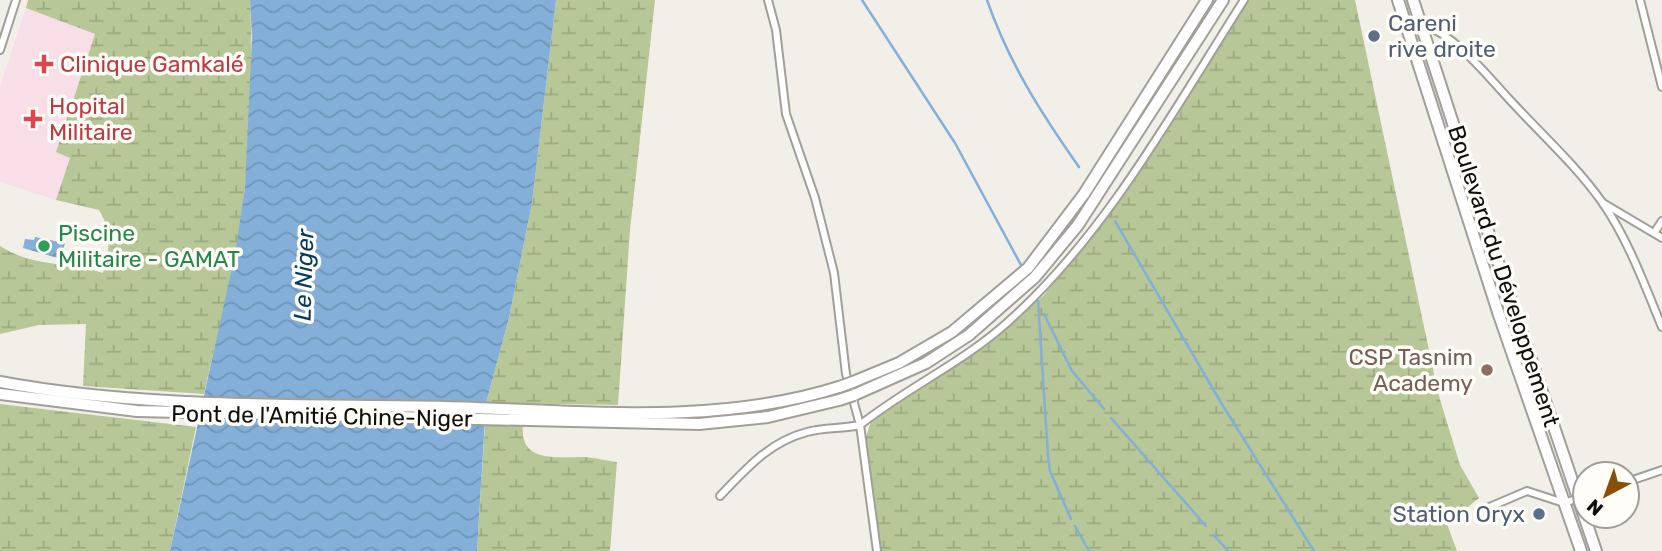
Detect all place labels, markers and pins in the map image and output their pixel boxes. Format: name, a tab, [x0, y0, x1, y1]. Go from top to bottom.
place label: Careni rive droite	[1388, 9, 1496, 63]
marker: Careni rive droite	[1366, 28, 1382, 44]
place label: Clinique Gamkalé	[60, 50, 244, 78]
marker: Clinique Gamkalé	[34, 54, 54, 74]
place label: Hopital Militaire	[49, 92, 133, 146]
marker: Hopital Militaire	[23, 109, 43, 129]
place label: Piscine Militaire - GAMAT	[58, 219, 240, 273]
marker: Piscine Militaire - GAMAT	[36, 238, 52, 254]
place label: CSP Tasnim Academy	[1348, 343, 1473, 397]
marker: CSP Tasnim Academy	[1479, 362, 1495, 378]
place label: Station Oryx	[1392, 500, 1525, 528]
marker: Station Oryx	[1531, 506, 1547, 522]

